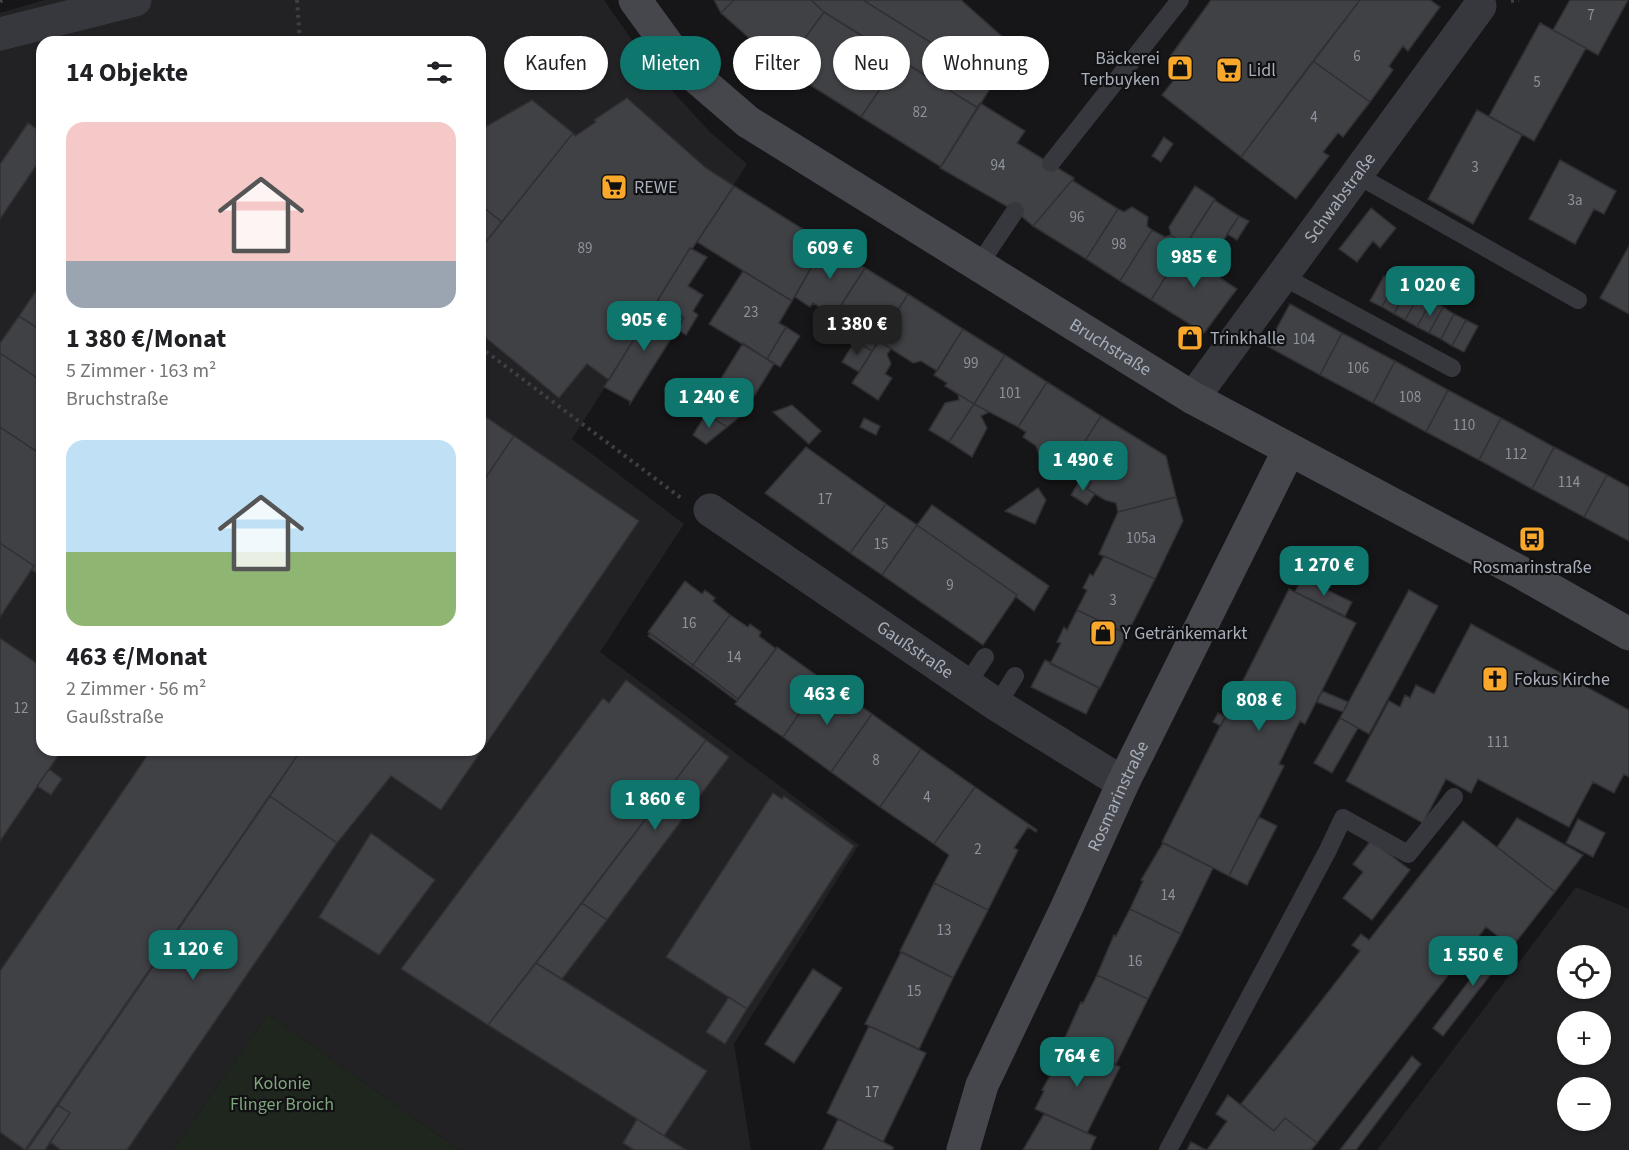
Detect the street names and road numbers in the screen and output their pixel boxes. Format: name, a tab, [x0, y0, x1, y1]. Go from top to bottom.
street label: Schwabstraße	[1298, 147, 1381, 248]
street label: Bruchstraße	[1065, 312, 1156, 382]
street label: Gaußstraße	[872, 614, 959, 684]
street label: Rosmarinstraße	[1081, 737, 1155, 855]

